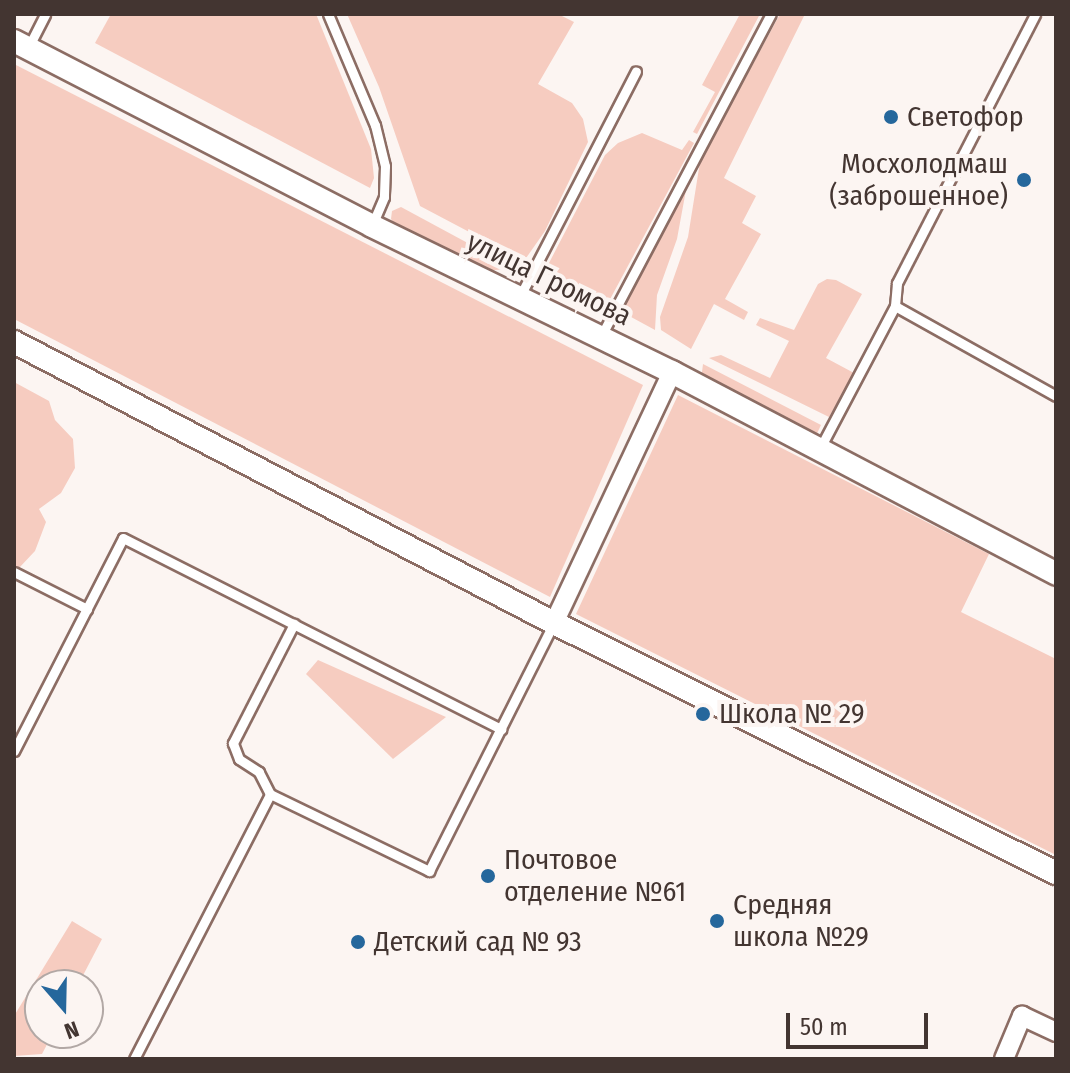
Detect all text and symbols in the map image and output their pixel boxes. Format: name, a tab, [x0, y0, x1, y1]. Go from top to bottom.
place label: Светофор	[907, 100, 1024, 134]
marker: Светофор	[882, 108, 900, 126]
place label: Мосхолодмаш (заброшенное)	[829, 147, 1008, 213]
marker: Мосхолодмаш (заброшенное)	[1015, 171, 1033, 189]
street label: улица Громова	[461, 225, 637, 333]
place label: Школа № 29	[719, 697, 865, 731]
marker: Школа № 29	[694, 705, 712, 723]
place label: Почтовое отделение №61	[504, 843, 686, 909]
marker: Почтовое отделение №61	[479, 867, 497, 885]
place label: Средняя школа №29	[733, 888, 869, 954]
marker: Средняя школа №29	[708, 912, 726, 930]
place label: Детский сад № 93	[374, 925, 582, 959]
marker: Детский сад № 93	[349, 933, 367, 951]
north arrow	[24, 969, 104, 1049]
scale bar	[790, 997, 932, 1047]
text: 50 m	[800, 1013, 848, 1041]
text: N	[61, 1015, 83, 1045]

